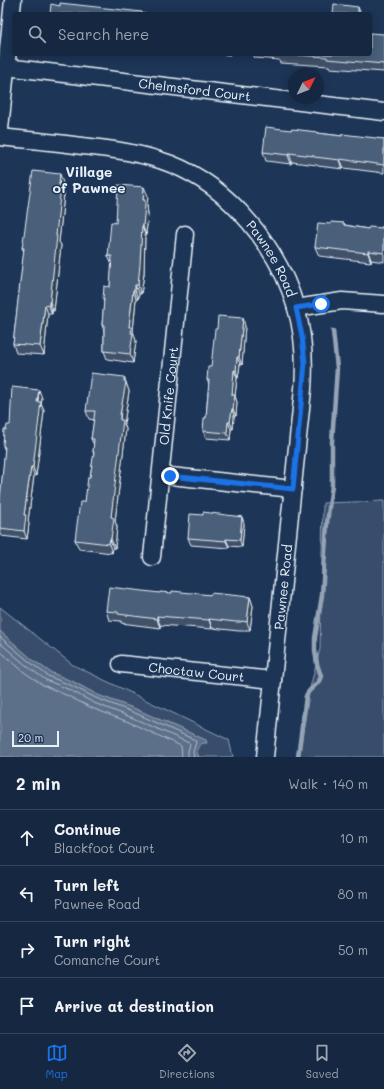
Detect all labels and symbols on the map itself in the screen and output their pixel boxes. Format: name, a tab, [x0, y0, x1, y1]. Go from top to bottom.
north arrow	[288, 68, 324, 104]
street label: Chelmsford Court	[138, 74, 252, 104]
district label: Village of Pawnee	[52, 162, 126, 197]
street label: Pawnee Road	[243, 216, 301, 299]
route start	[312, 295, 330, 313]
street label: Old Knife Court	[154, 346, 181, 446]
route end	[161, 467, 179, 485]
street label: Pawnee Road	[270, 543, 295, 631]
street label: Choctaw Court	[148, 658, 246, 685]
scale bar	[12, 729, 59, 748]

